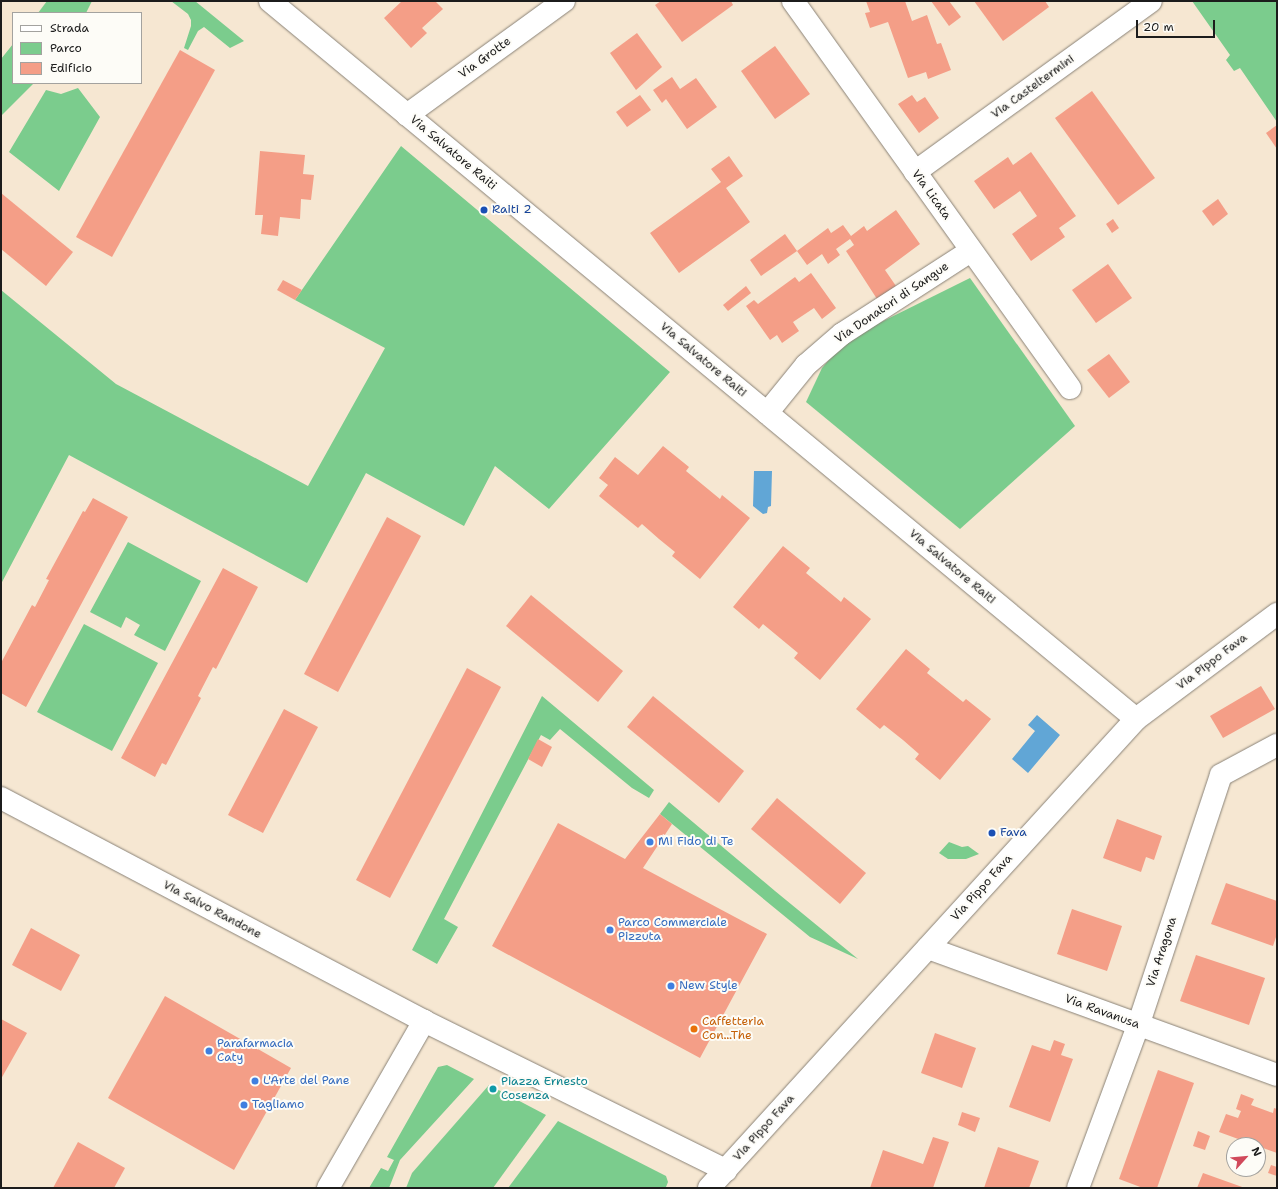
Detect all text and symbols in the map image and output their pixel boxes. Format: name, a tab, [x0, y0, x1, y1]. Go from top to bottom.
legend	[12, 12, 142, 84]
scale bar	[1138, 12, 1217, 38]
text: 20 m	[1143, 19, 1174, 35]
text: Strada	[50, 20, 89, 36]
street label: Via Grotte	[456, 34, 514, 82]
text: Parco	[50, 40, 82, 56]
street label: Via Casteltermini	[989, 52, 1077, 122]
text: Edificio	[50, 60, 92, 76]
street label: Via Salvatore Raiti	[407, 113, 499, 193]
street label: Via Licata	[908, 167, 954, 223]
place label: Raiti 2	[492, 203, 532, 217]
marker: Raiti 2	[479, 205, 489, 215]
street label: Via Donatori di Sangue	[832, 259, 952, 347]
street label: Via Salvatore Raiti	[657, 320, 749, 400]
street label: Via Salvatore Raiti	[906, 527, 998, 607]
street label: Via Pippo Fava	[1174, 631, 1250, 693]
place label: Fava	[1000, 826, 1027, 840]
marker: Fava	[987, 828, 997, 838]
place label: Mi Fido di Te	[658, 835, 733, 849]
marker: Mi Fido di Te	[645, 837, 655, 847]
street label: Via Pippo Fava	[948, 852, 1016, 924]
street label: Via Salvo Randone	[160, 878, 264, 942]
street label: Via Aragona	[1144, 915, 1180, 989]
place label: Parco Commerciale Pizzuta	[618, 916, 727, 944]
marker: Parco Commerciale Pizzuta	[605, 925, 615, 935]
place label: New Style	[679, 979, 738, 993]
marker: New Style	[666, 981, 676, 991]
street label: Via Ravanusa	[1063, 992, 1141, 1032]
place label: Caffetteria Con...The	[702, 1015, 764, 1043]
marker: Caffetteria Con...The	[689, 1024, 699, 1034]
place label: Parafarmacia Caty	[217, 1037, 293, 1065]
marker: Parafarmacia Caty	[204, 1046, 214, 1056]
place label: L'Arte del Pane	[263, 1074, 350, 1088]
place label: Piazza Ernesto Cosenza	[501, 1075, 588, 1103]
marker: L'Arte del Pane	[250, 1076, 260, 1086]
marker: Piazza Ernesto Cosenza	[488, 1084, 498, 1094]
street label: Via Pippo Fava	[730, 1092, 798, 1164]
place label: Tagliamo	[252, 1098, 304, 1112]
marker: Tagliamo	[239, 1100, 249, 1110]
north arrow	[1226, 1137, 1266, 1177]
text: N	[1248, 1144, 1265, 1159]

